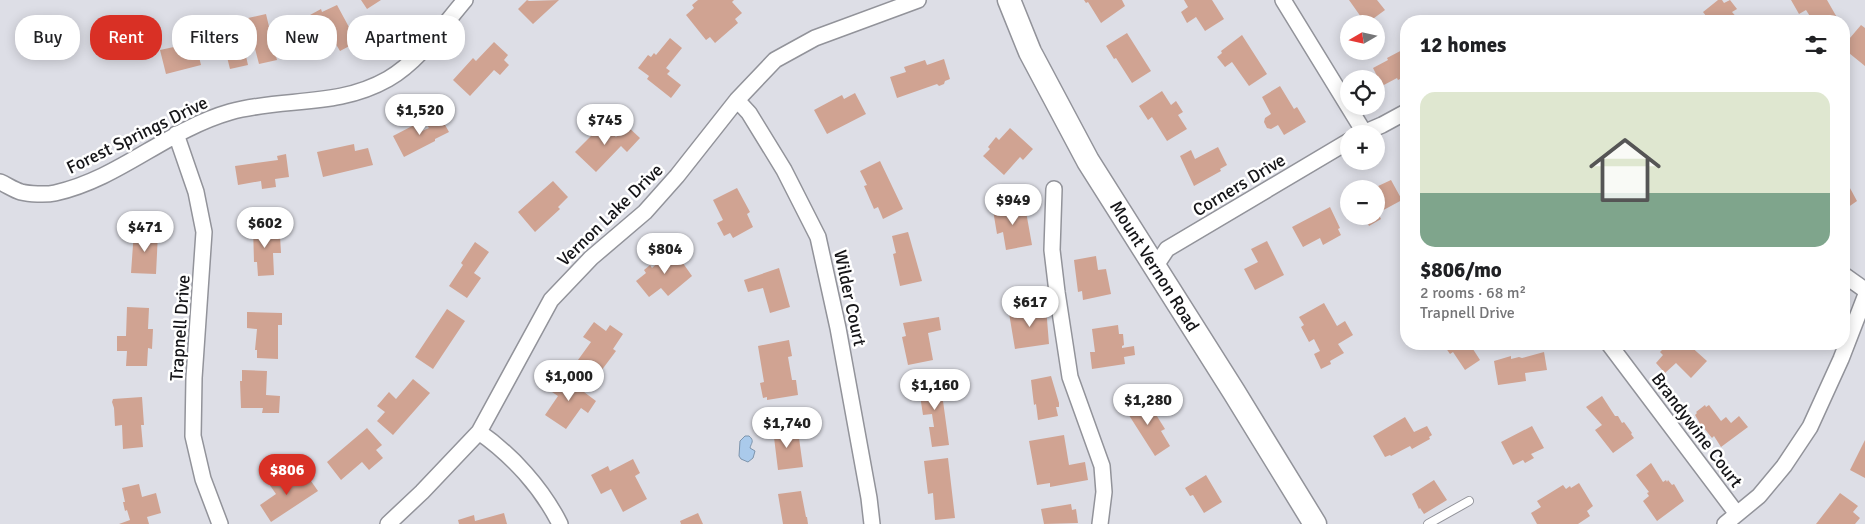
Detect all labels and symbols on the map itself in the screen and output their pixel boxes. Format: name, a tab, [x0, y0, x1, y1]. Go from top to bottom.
north arrow	[1340, 15, 1385, 60]
street label: Forest Springs Drive	[63, 91, 211, 179]
pin: $1,520	[379, 94, 461, 136]
pin: $745	[575, 104, 635, 146]
street label: Corners Drive	[1189, 149, 1289, 221]
street label: Vernon Lake Drive	[553, 159, 667, 271]
pin: $949	[983, 184, 1043, 226]
street label: Mount Vernon Road	[1105, 197, 1204, 336]
pin: $602	[235, 206, 295, 249]
pin: $471	[115, 210, 175, 253]
pin: $804	[635, 232, 695, 275]
street label: Wilder Court	[829, 248, 871, 348]
street label: Trapnell Drive	[165, 274, 195, 382]
pin: $617	[1000, 286, 1060, 328]
pin: $1,000	[528, 360, 610, 402]
pin: $1,160	[894, 368, 976, 411]
street label: Brandywine Court	[1647, 368, 1747, 492]
pin: $1,280	[1107, 384, 1189, 426]
pin: $1,740	[746, 406, 828, 449]
pin: $806	[257, 454, 317, 496]

